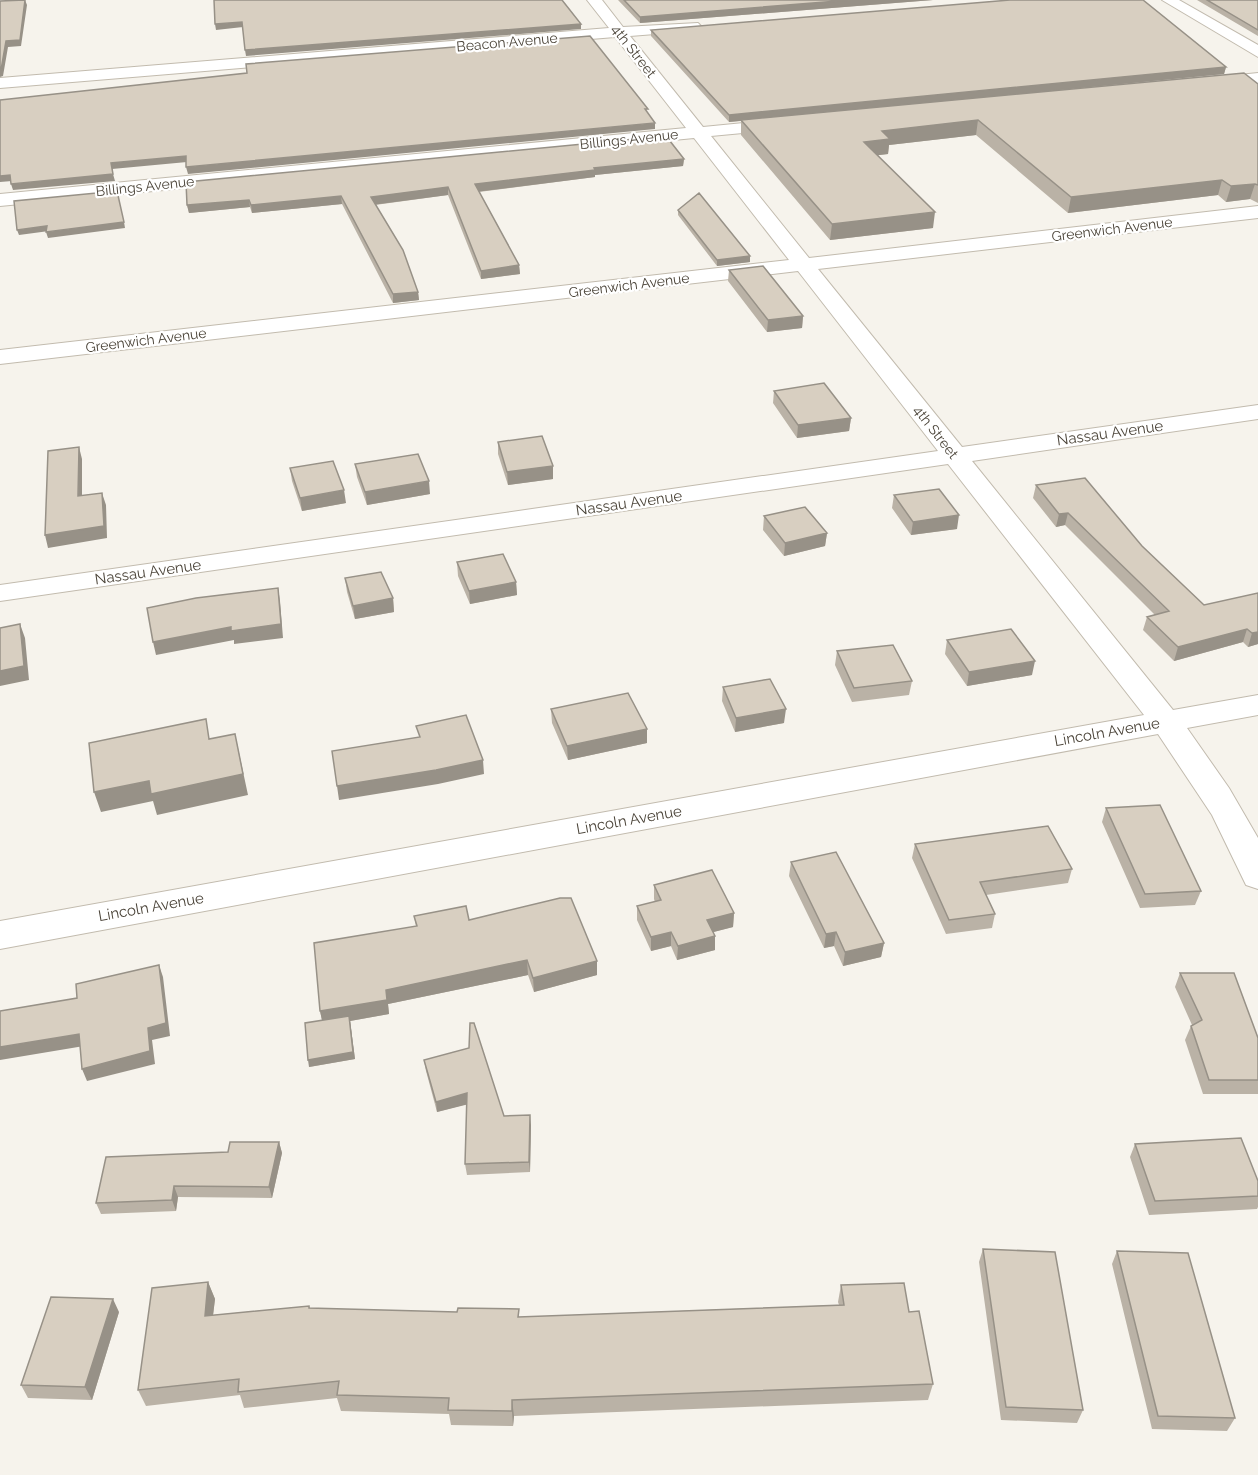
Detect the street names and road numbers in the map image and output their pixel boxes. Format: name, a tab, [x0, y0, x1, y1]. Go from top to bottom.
street label: 4th Street	[608, 21, 660, 81]
street label: Beacon Avenue	[456, 30, 558, 54]
street label: Billings Avenue	[579, 126, 679, 152]
street label: Billings Avenue	[95, 173, 195, 199]
street label: Greenwich Avenue	[1051, 214, 1173, 244]
street label: Greenwich Avenue	[568, 270, 690, 300]
street label: Greenwich Avenue	[85, 325, 207, 355]
street label: 4th Street	[910, 402, 962, 462]
street label: Nassau Avenue	[1056, 417, 1165, 449]
street label: Nassau Avenue	[575, 487, 684, 519]
street label: Nassau Avenue	[94, 556, 203, 588]
street label: Lincoln Avenue	[1053, 714, 1161, 750]
street label: Lincoln Avenue	[575, 802, 683, 838]
street label: Lincoln Avenue	[97, 889, 205, 925]

